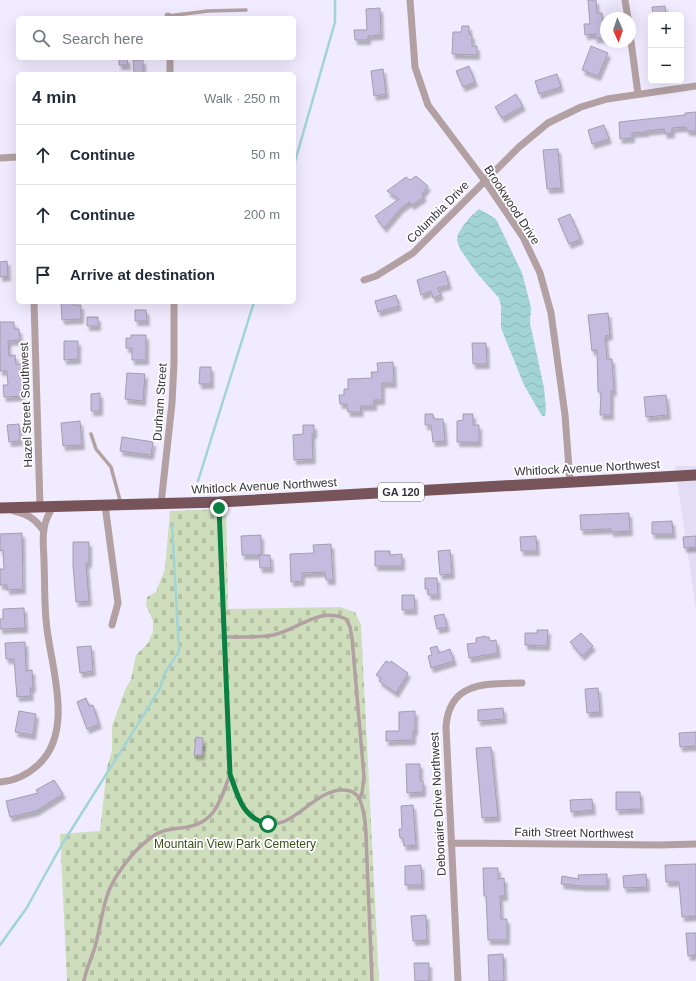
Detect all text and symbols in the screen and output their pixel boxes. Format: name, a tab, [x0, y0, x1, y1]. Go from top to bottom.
north arrow	[600, 12, 636, 48]
map controls	[648, 12, 684, 84]
button: +	[648, 12, 684, 48]
search box	[16, 16, 296, 60]
icon: search	[30, 27, 52, 49]
text: Search here	[62, 30, 144, 47]
button: −	[648, 48, 684, 84]
text: 4 min	[32, 88, 76, 107]
text: Walk · 250 m	[204, 91, 280, 106]
icon: ahead	[32, 144, 54, 166]
text: Continue	[70, 146, 135, 163]
text: 50 m	[251, 147, 280, 162]
street label: Brookwood Drive	[481, 163, 543, 247]
street label: Columbia Drive	[404, 178, 472, 246]
icon: ahead	[32, 204, 54, 226]
text: Continue	[70, 206, 135, 223]
text: 200 m	[244, 207, 280, 222]
icon: arrive	[32, 264, 54, 286]
text: Arrive at destination	[70, 266, 215, 283]
street label: Hazel Street Southwest	[17, 341, 35, 468]
street label: Durham Street	[150, 362, 170, 441]
street label: Whitlock Avenue Northwest	[514, 457, 661, 479]
street label: Whitlock Avenue Northwest	[191, 475, 338, 497]
road number: GA 120	[378, 483, 424, 501]
route end	[210, 499, 228, 517]
street label: Debonaire Drive Northwest	[427, 731, 449, 876]
route start	[259, 815, 277, 833]
street label: Faith Street Northwest	[514, 825, 634, 841]
park label: Mountain View Park Cemetery	[154, 837, 316, 851]

